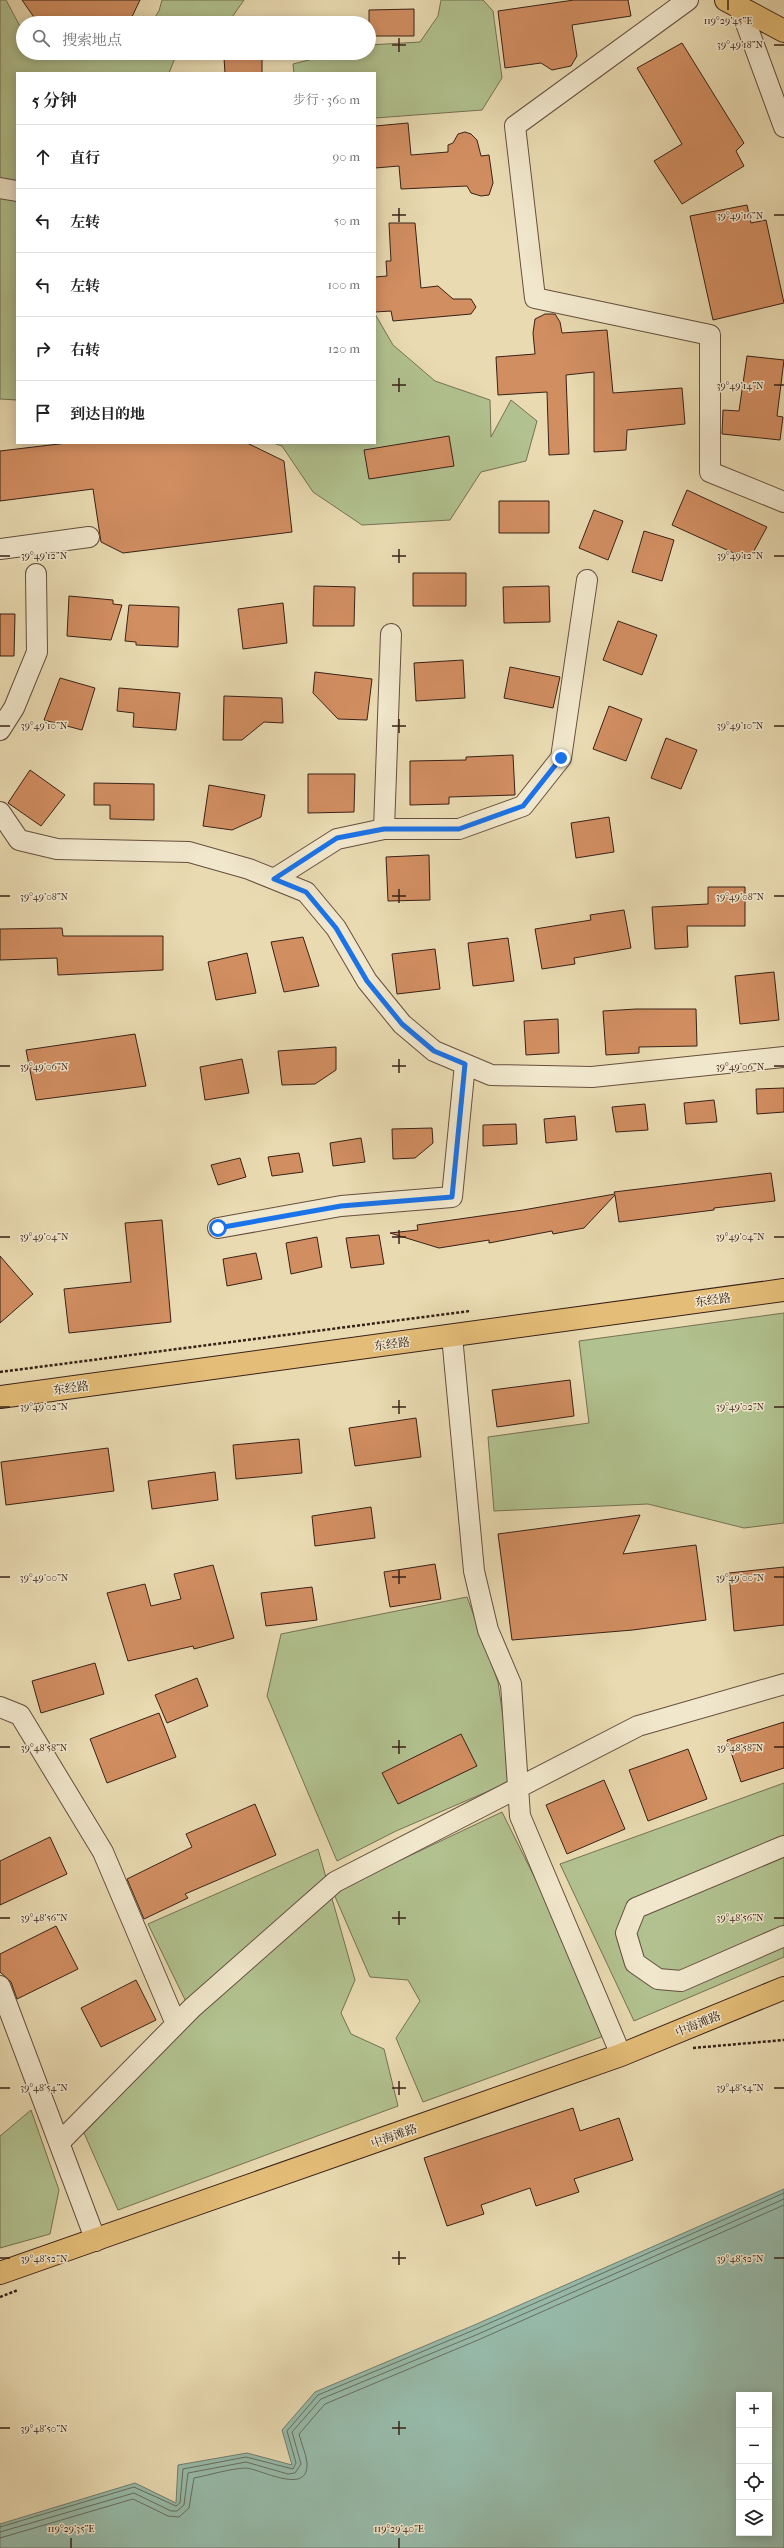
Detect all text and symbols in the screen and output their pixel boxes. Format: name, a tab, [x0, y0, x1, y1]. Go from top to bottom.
text: 119°29'45"E	[704, 15, 752, 27]
search box	[16, 16, 376, 60]
icon: search	[30, 27, 52, 49]
text: 搜索地点	[62, 31, 122, 49]
text: 39°49'18"N	[717, 39, 764, 51]
text: 5 分钟	[32, 90, 77, 110]
text: 步行 · 360 m	[293, 92, 360, 107]
icon: ahead	[32, 146, 54, 168]
text: 直行	[70, 149, 100, 167]
text: 90 m	[332, 149, 360, 164]
icon: left	[32, 210, 54, 232]
text: 39°49'16"N	[717, 210, 764, 222]
text: 左转	[70, 213, 100, 231]
text: 50 m	[334, 213, 360, 228]
icon: left	[32, 274, 54, 296]
text: 左转	[70, 277, 100, 295]
text: 100 m	[327, 277, 360, 292]
icon: right	[32, 338, 54, 360]
text: 右转	[70, 341, 100, 359]
text: 120 m	[328, 341, 360, 356]
text: 39°49'14"N	[716, 380, 764, 392]
icon: arrive	[32, 402, 54, 424]
text: 到达目的地	[70, 405, 145, 423]
text: 39°49'12"N	[21, 550, 68, 562]
text: 39°49'12"N	[717, 550, 764, 562]
text: 39°49'10"N	[21, 720, 68, 732]
text: 39°49'10"N	[717, 720, 764, 732]
route end	[552, 749, 570, 767]
text: 39°49'08"N	[20, 891, 69, 903]
text: 39°49'08"N	[716, 891, 765, 903]
text: 39°49'06"N	[20, 1061, 69, 1073]
text: 39°49'06"N	[716, 1061, 765, 1073]
route start	[209, 1219, 227, 1237]
text: 39°49'04"N	[19, 1231, 69, 1243]
text: 39°49'04"N	[715, 1231, 765, 1243]
street label: 东经路	[694, 1291, 732, 1309]
street label: 东经路	[373, 1335, 411, 1353]
street label: 东经路	[52, 1379, 90, 1397]
text: 39°49'02"N	[20, 1401, 69, 1413]
text: 39°49'02"N	[716, 1401, 765, 1413]
text: 39°49'00"N	[20, 1572, 69, 1584]
text: 39°49'00"N	[716, 1572, 765, 1584]
text: 39°48'58"N	[21, 1742, 68, 1754]
text: 39°48'58"N	[717, 1742, 764, 1754]
text: 39°48'56"N	[20, 1912, 68, 1924]
text: 39°48'56"N	[716, 1912, 764, 1924]
street label: 中海滩路	[673, 2009, 723, 2039]
text: 39°48'54"N	[20, 2082, 68, 2094]
text: 39°48'54"N	[716, 2082, 764, 2094]
street label: 中海滩路	[369, 2121, 419, 2151]
text: 39°48'52"N	[20, 2253, 68, 2265]
text: 39°48'52"N	[716, 2253, 764, 2265]
map controls	[736, 2392, 772, 2536]
button: +	[736, 2392, 772, 2428]
text: 39°48'50"N	[20, 2423, 68, 2435]
button: −	[736, 2428, 772, 2464]
button: locate	[736, 2464, 772, 2500]
button: layers	[736, 2500, 772, 2536]
text: 119°29'35"E	[48, 2523, 94, 2535]
text: 119°29'40"E	[374, 2523, 424, 2535]

